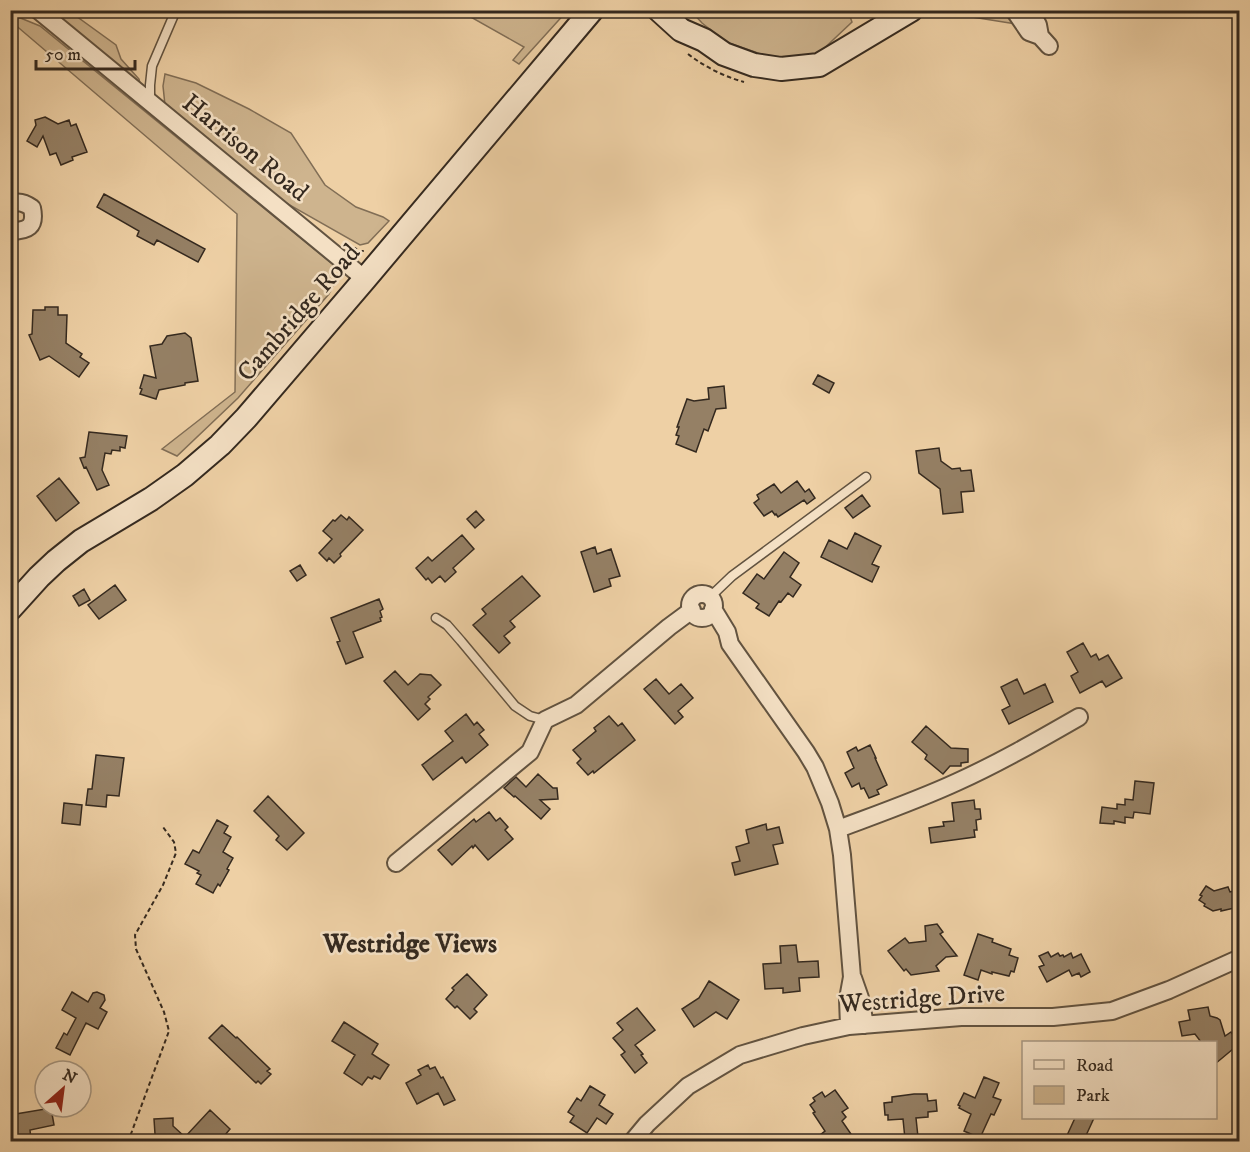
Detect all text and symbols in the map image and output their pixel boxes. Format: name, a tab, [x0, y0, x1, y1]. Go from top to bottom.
scale bar	[36, 33, 135, 71]
text: 50 m	[45, 44, 81, 66]
street label: Harrison Road	[175, 87, 315, 209]
street label: Cambridge Road	[230, 237, 368, 389]
district label: Westridge Views	[322, 927, 497, 961]
street label: Westridge Drive	[837, 977, 1006, 1021]
legend	[1022, 1041, 1217, 1119]
text: Road	[1076, 1055, 1113, 1077]
north arrow	[33, 1059, 93, 1119]
text: N	[59, 1065, 80, 1089]
text: Park	[1076, 1085, 1110, 1107]

